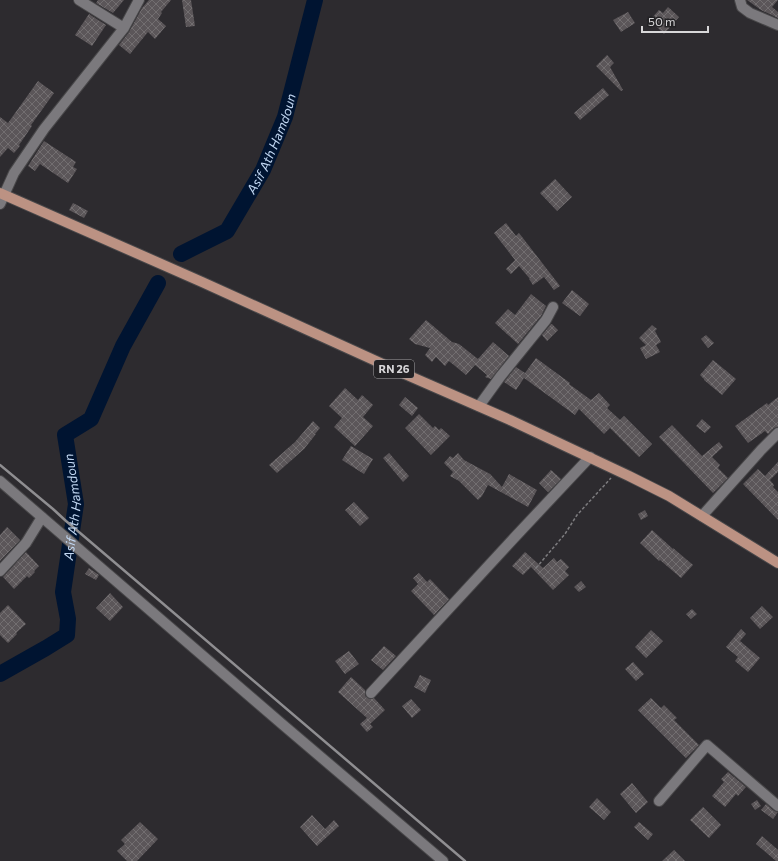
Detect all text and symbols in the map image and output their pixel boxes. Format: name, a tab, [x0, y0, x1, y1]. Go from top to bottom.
scale bar	[642, 8, 708, 34]
text: 50 m	[648, 14, 676, 28]
water label: Asif Ath Hamdoun	[242, 92, 299, 197]
road number: RN 26	[374, 360, 414, 378]
water label: Asif Ath Hamdoun	[60, 453, 84, 562]

